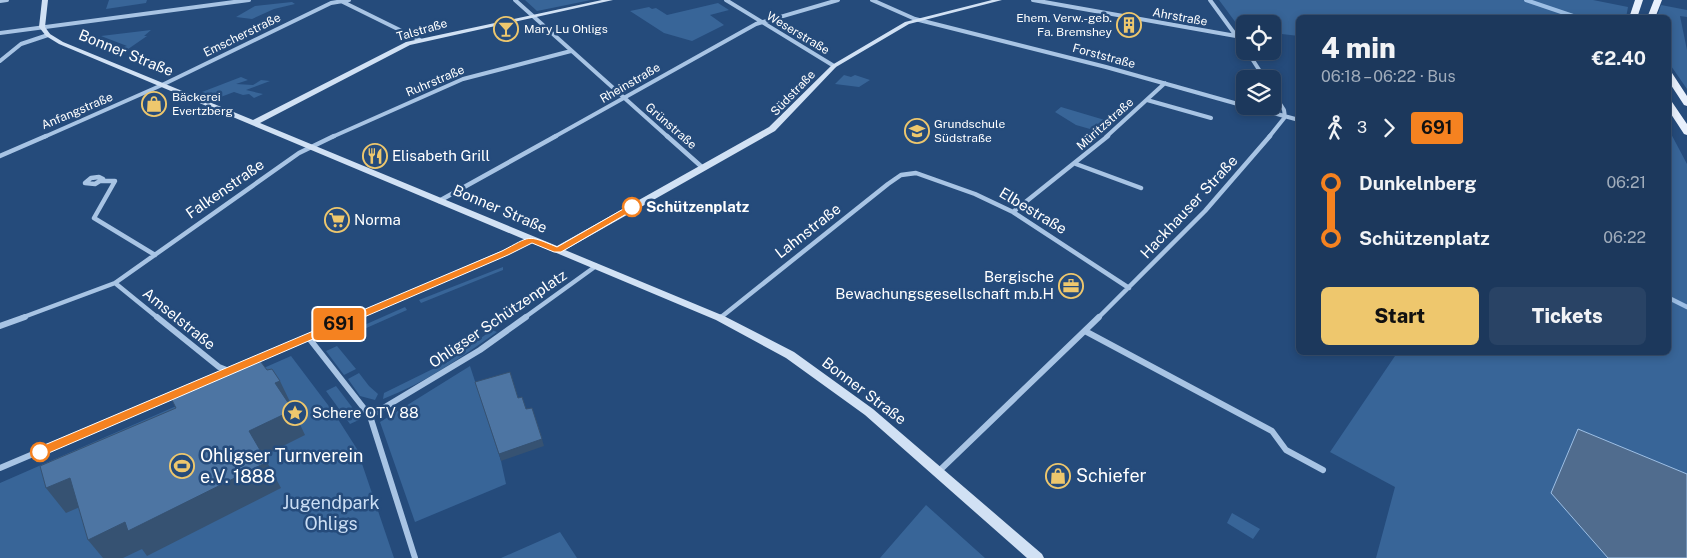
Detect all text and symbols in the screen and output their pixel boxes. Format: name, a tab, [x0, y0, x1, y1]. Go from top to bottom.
street label: Ahrstraße	[1151, 5, 1209, 29]
street label: Weserstraße	[764, 9, 832, 57]
street label: Emscherstraße	[201, 10, 283, 60]
place label: Ehem. Verw.-geb. Fa. Bremshey	[1016, 11, 1113, 39]
building icon: Ehem. Verw.-geb. Fa. Bremshey	[1116, 12, 1142, 38]
map controls	[1236, 15, 1281, 115]
button: locate	[1236, 15, 1281, 60]
street label: Talstraße	[395, 16, 449, 44]
bar icon: Mary Lu Ohligs	[493, 16, 519, 42]
place label: Mary Lu Ohligs	[524, 22, 608, 36]
street label: Bonner Straße	[76, 26, 176, 79]
text: 4 min	[1321, 31, 1396, 64]
street label: Forststraße	[1071, 41, 1137, 71]
text: €2.40	[1592, 47, 1646, 69]
street label: Rheinstraße	[597, 60, 663, 106]
street label: Ruhrstraße	[404, 62, 467, 100]
street label: Südstraße	[768, 67, 818, 119]
text: 06:18 – 06:22 · Bus	[1321, 67, 1455, 86]
button: layers	[1236, 70, 1281, 115]
street label: Anfangstraße	[39, 90, 115, 132]
place label: Bäckerei Evertzberg	[172, 90, 233, 118]
shop icon: Bäckerei Evertzberg	[141, 91, 167, 117]
street label: Müritzstraße	[1074, 95, 1136, 153]
street label: Grünstraße	[643, 100, 700, 152]
icon: walk	[1321, 114, 1349, 142]
icon: forward	[1375, 114, 1403, 142]
place label: Grundschule Südstraße	[934, 117, 1005, 145]
text: 691	[1421, 117, 1453, 138]
school or university icon: Grundschule Südstraße	[904, 118, 930, 144]
text: 3	[1357, 118, 1367, 137]
restaurant icon: Elisabeth Grill	[362, 143, 388, 169]
place label: Elisabeth Grill	[392, 147, 490, 164]
street label: Hackhauser Straße	[1137, 152, 1241, 262]
street label: Falkenstraße	[183, 155, 267, 222]
text: Dunkelnberg	[1359, 172, 1476, 194]
text: 06:21	[1606, 173, 1646, 192]
street label: Bonner Straße	[451, 181, 550, 236]
street label: Elbestraße	[997, 184, 1070, 237]
marker: Schützenplatz	[622, 197, 642, 217]
place label: Schützenplatz	[646, 198, 749, 215]
street label: Lahnstraße	[772, 200, 844, 261]
supermarket icon: Norma	[324, 207, 350, 233]
place label: Norma	[354, 211, 401, 228]
text: Schützenplatz	[1359, 227, 1490, 249]
text: 06:22	[1603, 228, 1646, 247]
street label: Ohligser Schützenplatz	[426, 266, 570, 371]
place label: Bergische Bewachungsgesellschaft m.b.H	[835, 268, 1054, 302]
office icon: Bergische Bewachungsgesellschaft m.b.H	[1058, 273, 1084, 299]
street label: Amselstraße	[140, 284, 219, 353]
button: Start	[1321, 287, 1479, 345]
button: Tickets	[1489, 287, 1646, 345]
line badge: 691	[310, 308, 368, 340]
text: 691	[323, 313, 355, 334]
street label: Bonner Straße	[819, 354, 910, 428]
place icon: Schere OTV 88	[282, 400, 308, 426]
place label: Schere OTV 88	[312, 404, 419, 421]
unlabelled marker	[30, 442, 50, 462]
place label: Ohligser Turnverein e.V. 1888	[200, 445, 363, 487]
sports icon: Ohligser Turnverein e.V. 1888	[169, 453, 195, 479]
shop icon: Schiefer	[1045, 463, 1071, 489]
place label: Schiefer	[1076, 465, 1147, 486]
park label: Jugendpark Ohligs	[282, 492, 380, 534]

